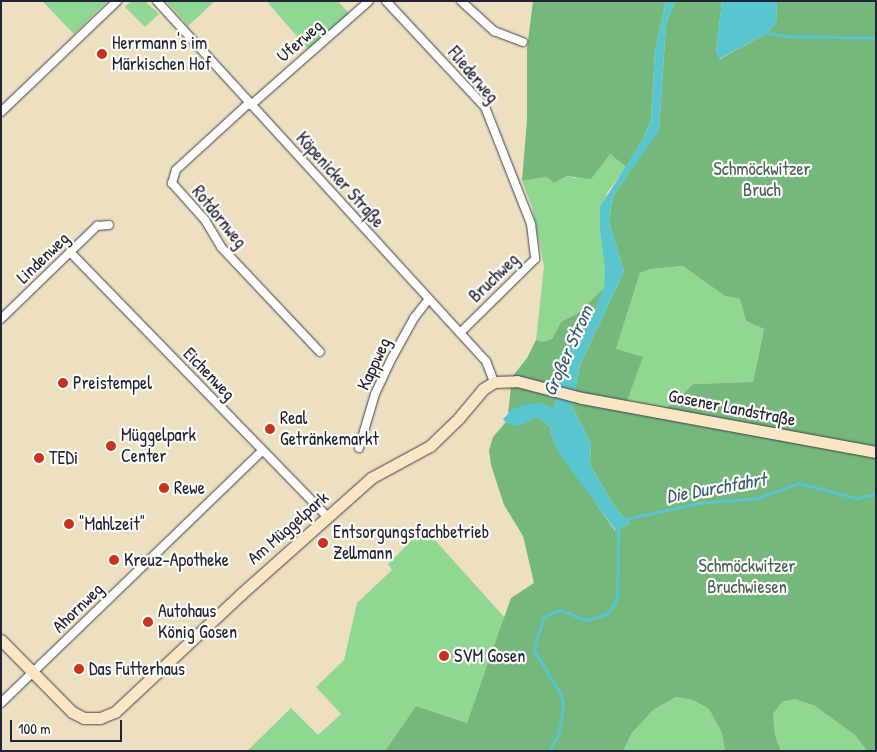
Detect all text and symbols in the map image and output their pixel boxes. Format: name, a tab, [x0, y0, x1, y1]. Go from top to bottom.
street label: Uferweg	[273, 15, 327, 67]
place label: Herrmann's im Märkischen Hof	[112, 33, 211, 76]
street label: Fliederweg	[443, 42, 503, 108]
marker: Herrmann's im Märkischen Hof	[96, 48, 108, 60]
street label: Köpenicker Straße	[291, 128, 389, 232]
park label: Schmöckwitzer Bruch	[713, 159, 811, 202]
street label: Rotdornweg	[187, 181, 251, 253]
street label: Lindenweg	[12, 228, 74, 288]
street label: Bruchweg	[464, 249, 524, 307]
water label: Großer Strom	[538, 302, 598, 400]
street label: Kappweg	[353, 334, 395, 394]
street label: Eichenweg	[179, 343, 239, 405]
place label: Preistempel	[73, 372, 152, 394]
marker: Preistempel	[57, 377, 69, 389]
street label: Gosener Landstraße	[667, 385, 797, 431]
place label: Real Getränkemarkt	[280, 408, 379, 450]
marker: Real Getränkemarkt	[264, 423, 276, 435]
place label: Müggelpark Center	[121, 425, 196, 468]
marker: Müggelpark Center	[105, 440, 117, 452]
place label: TEDi	[49, 447, 78, 469]
marker: TEDi	[33, 452, 45, 464]
water label: Die Durchfahrt	[664, 468, 768, 508]
place label: Rewe	[174, 477, 205, 499]
marker: Rewe	[158, 482, 170, 494]
street label: Am Müggelpark	[243, 487, 333, 569]
place label: "Mahlzeit"	[79, 513, 145, 535]
marker: "Mahlzeit"	[63, 518, 75, 530]
place label: Entsorgungsfachbetrieb Zellmann	[333, 522, 489, 564]
marker: Entsorgungsfachbetrieb Zellmann	[317, 537, 329, 549]
place label: Kreuz-Apotheke	[124, 549, 229, 571]
marker: Kreuz-Apotheke	[108, 554, 120, 566]
park label: Schmöckwitzer Bruchwiesen	[698, 556, 796, 598]
street label: Ahornweg	[48, 579, 108, 637]
place label: Autohaus König Gosen	[158, 601, 237, 644]
marker: Autohaus König Gosen	[142, 616, 154, 628]
place label: SVM Gosen	[454, 645, 525, 667]
marker: SVM Gosen	[438, 650, 450, 662]
place label: Das Futterhaus	[89, 658, 185, 680]
marker: Das Futterhaus	[73, 663, 85, 675]
scale bar	[12, 710, 125, 742]
text: 100 m	[18, 718, 51, 739]

